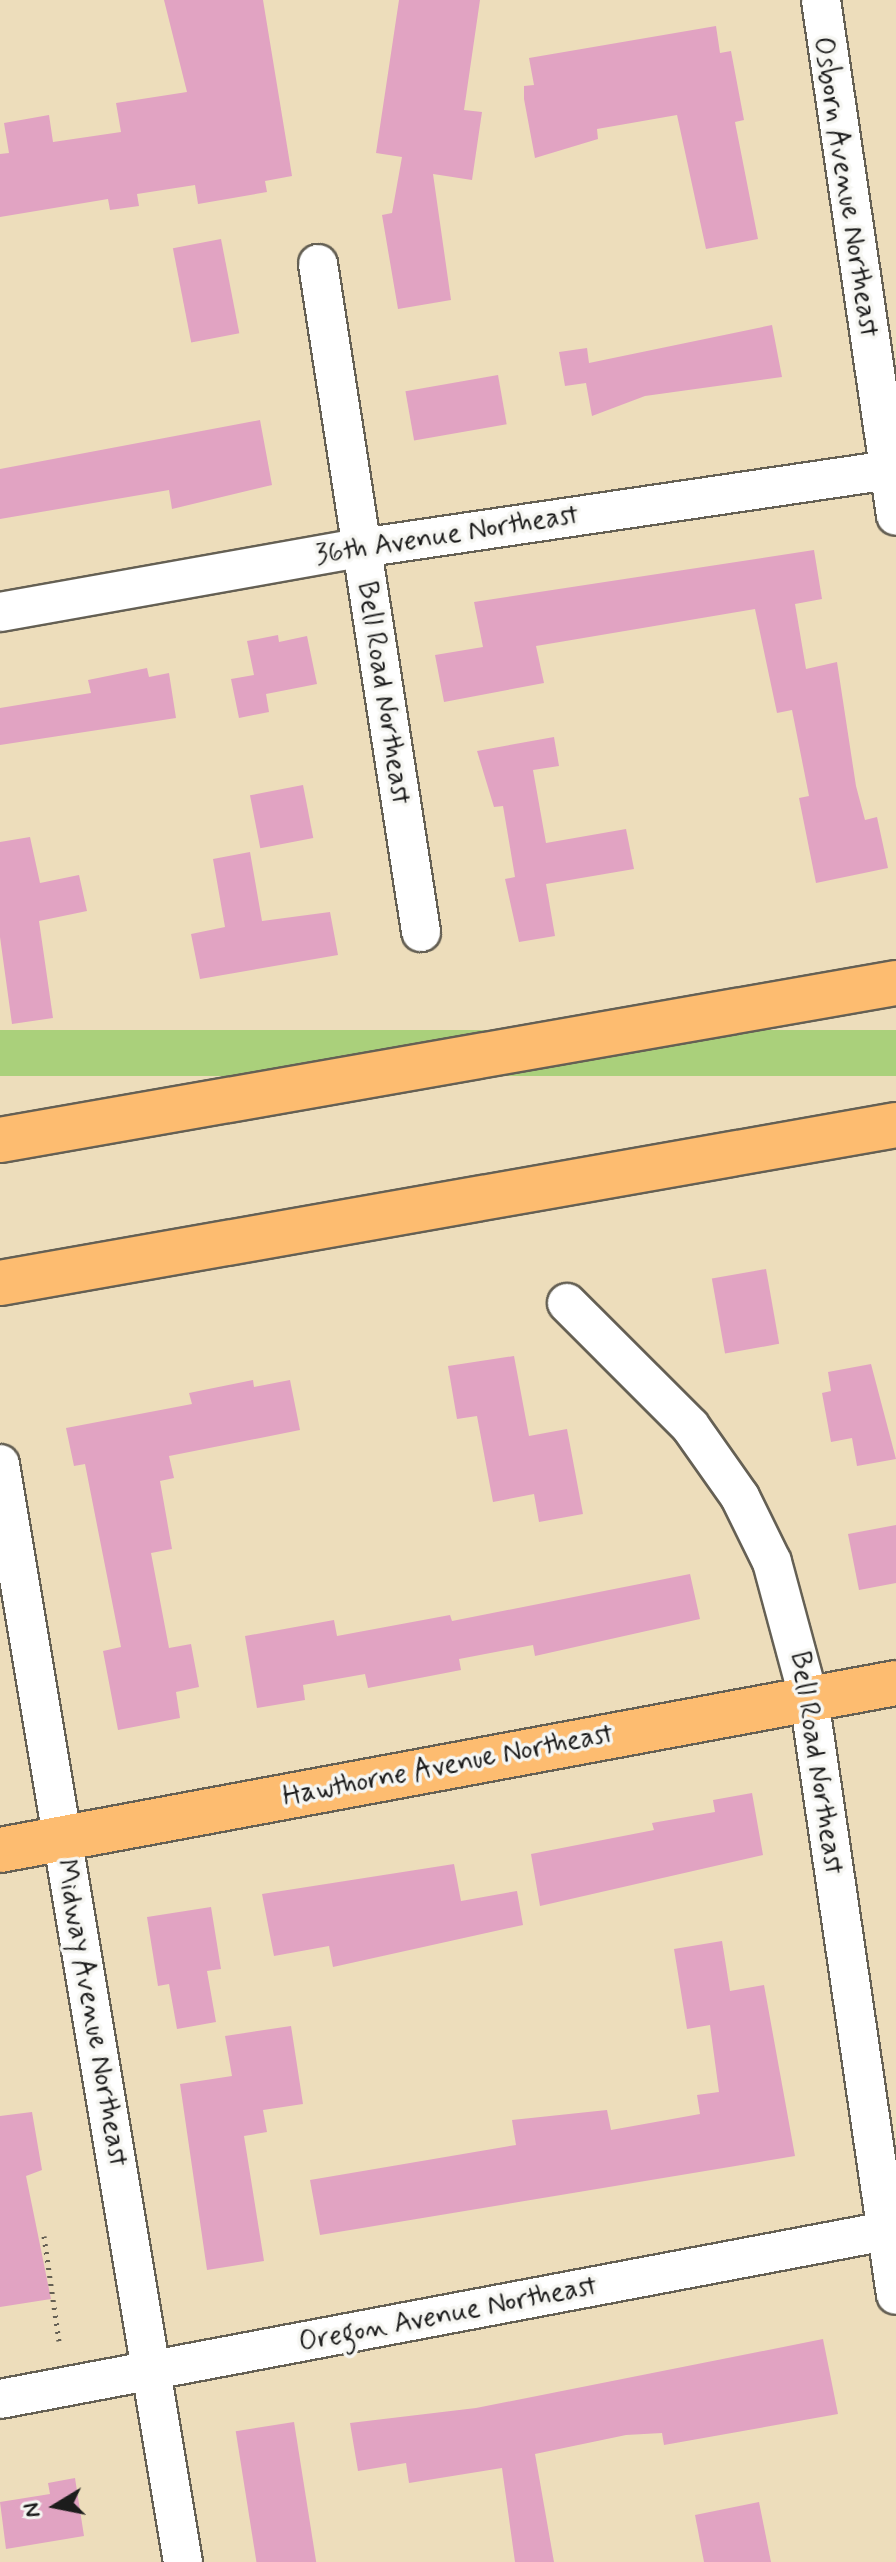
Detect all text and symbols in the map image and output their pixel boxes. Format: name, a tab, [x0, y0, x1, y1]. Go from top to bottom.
street label: Osborn Avenue Northeast	[805, 36, 885, 338]
street label: 36th Avenue Northeast	[313, 499, 581, 573]
street label: Bell Road Northeast	[349, 578, 417, 808]
street label: Bell Road Northeast	[782, 1648, 850, 1878]
street label: Hawthorne Avenue Northeast	[278, 1717, 618, 1815]
street label: Midway Avenue Northeast	[48, 1858, 134, 2168]
street label: Oregon Avenue Northeast	[296, 2270, 600, 2360]
north arrow	[16, 2466, 96, 2546]
text: N	[17, 2501, 47, 2520]

